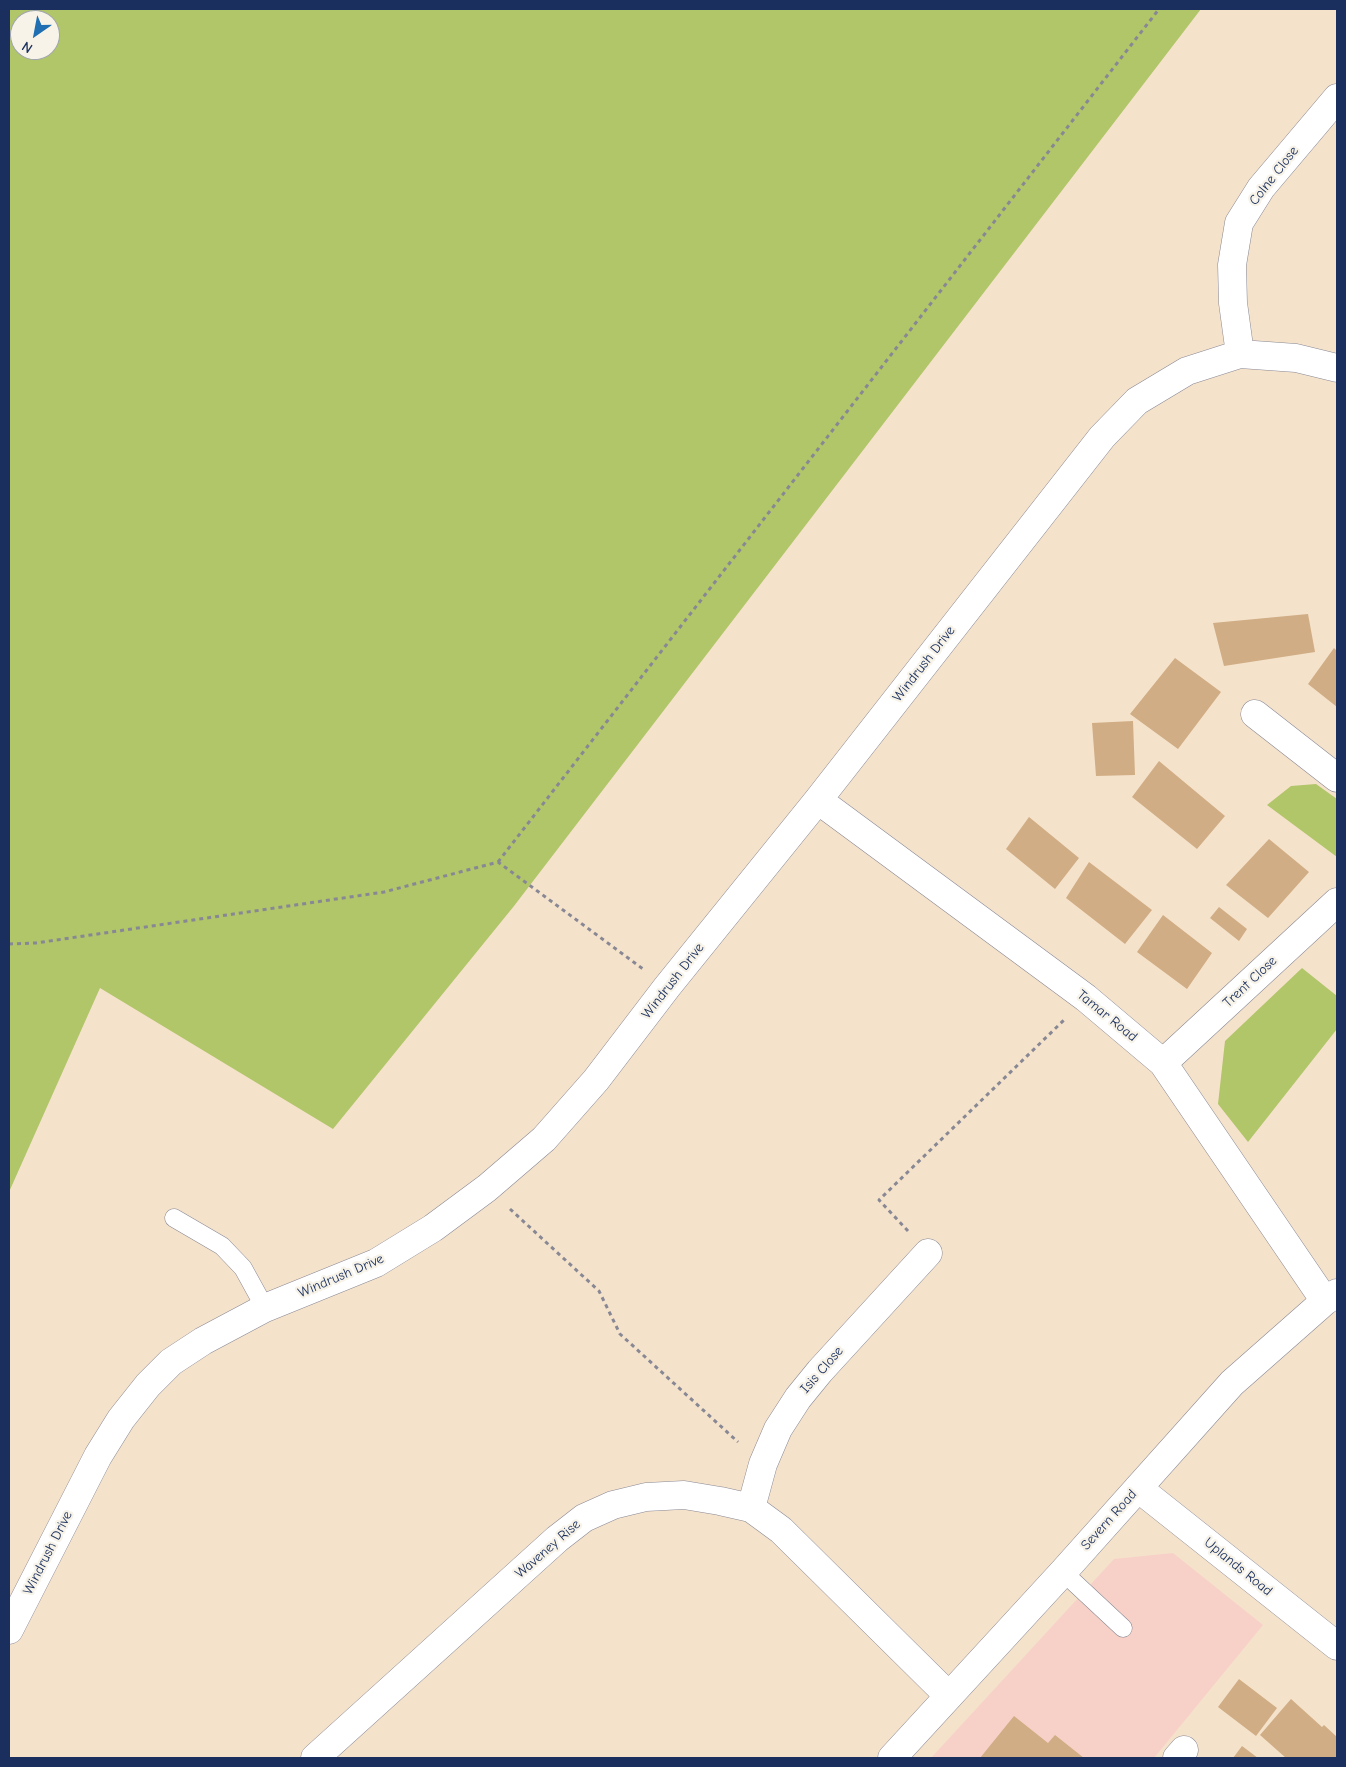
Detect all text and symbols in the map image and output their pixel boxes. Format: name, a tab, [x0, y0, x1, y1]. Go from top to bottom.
north arrow	[10, 10, 60, 60]
text: N	[19, 38, 36, 57]
street label: Colne Close	[1246, 143, 1302, 209]
street label: Windrush Drive	[889, 623, 959, 705]
street label: Windrush Drive	[638, 940, 708, 1022]
street label: Trent Close	[1219, 953, 1281, 1011]
street label: Tamar Road	[1074, 987, 1140, 1045]
street label: Windrush Drive	[296, 1250, 386, 1302]
street label: Isis Close	[797, 1343, 847, 1397]
street label: Severn Road	[1077, 1486, 1141, 1554]
street label: Windrush Drive	[20, 1509, 76, 1597]
street label: Waveney Rise	[512, 1516, 584, 1582]
street label: Uplands Road	[1200, 1534, 1276, 1600]

